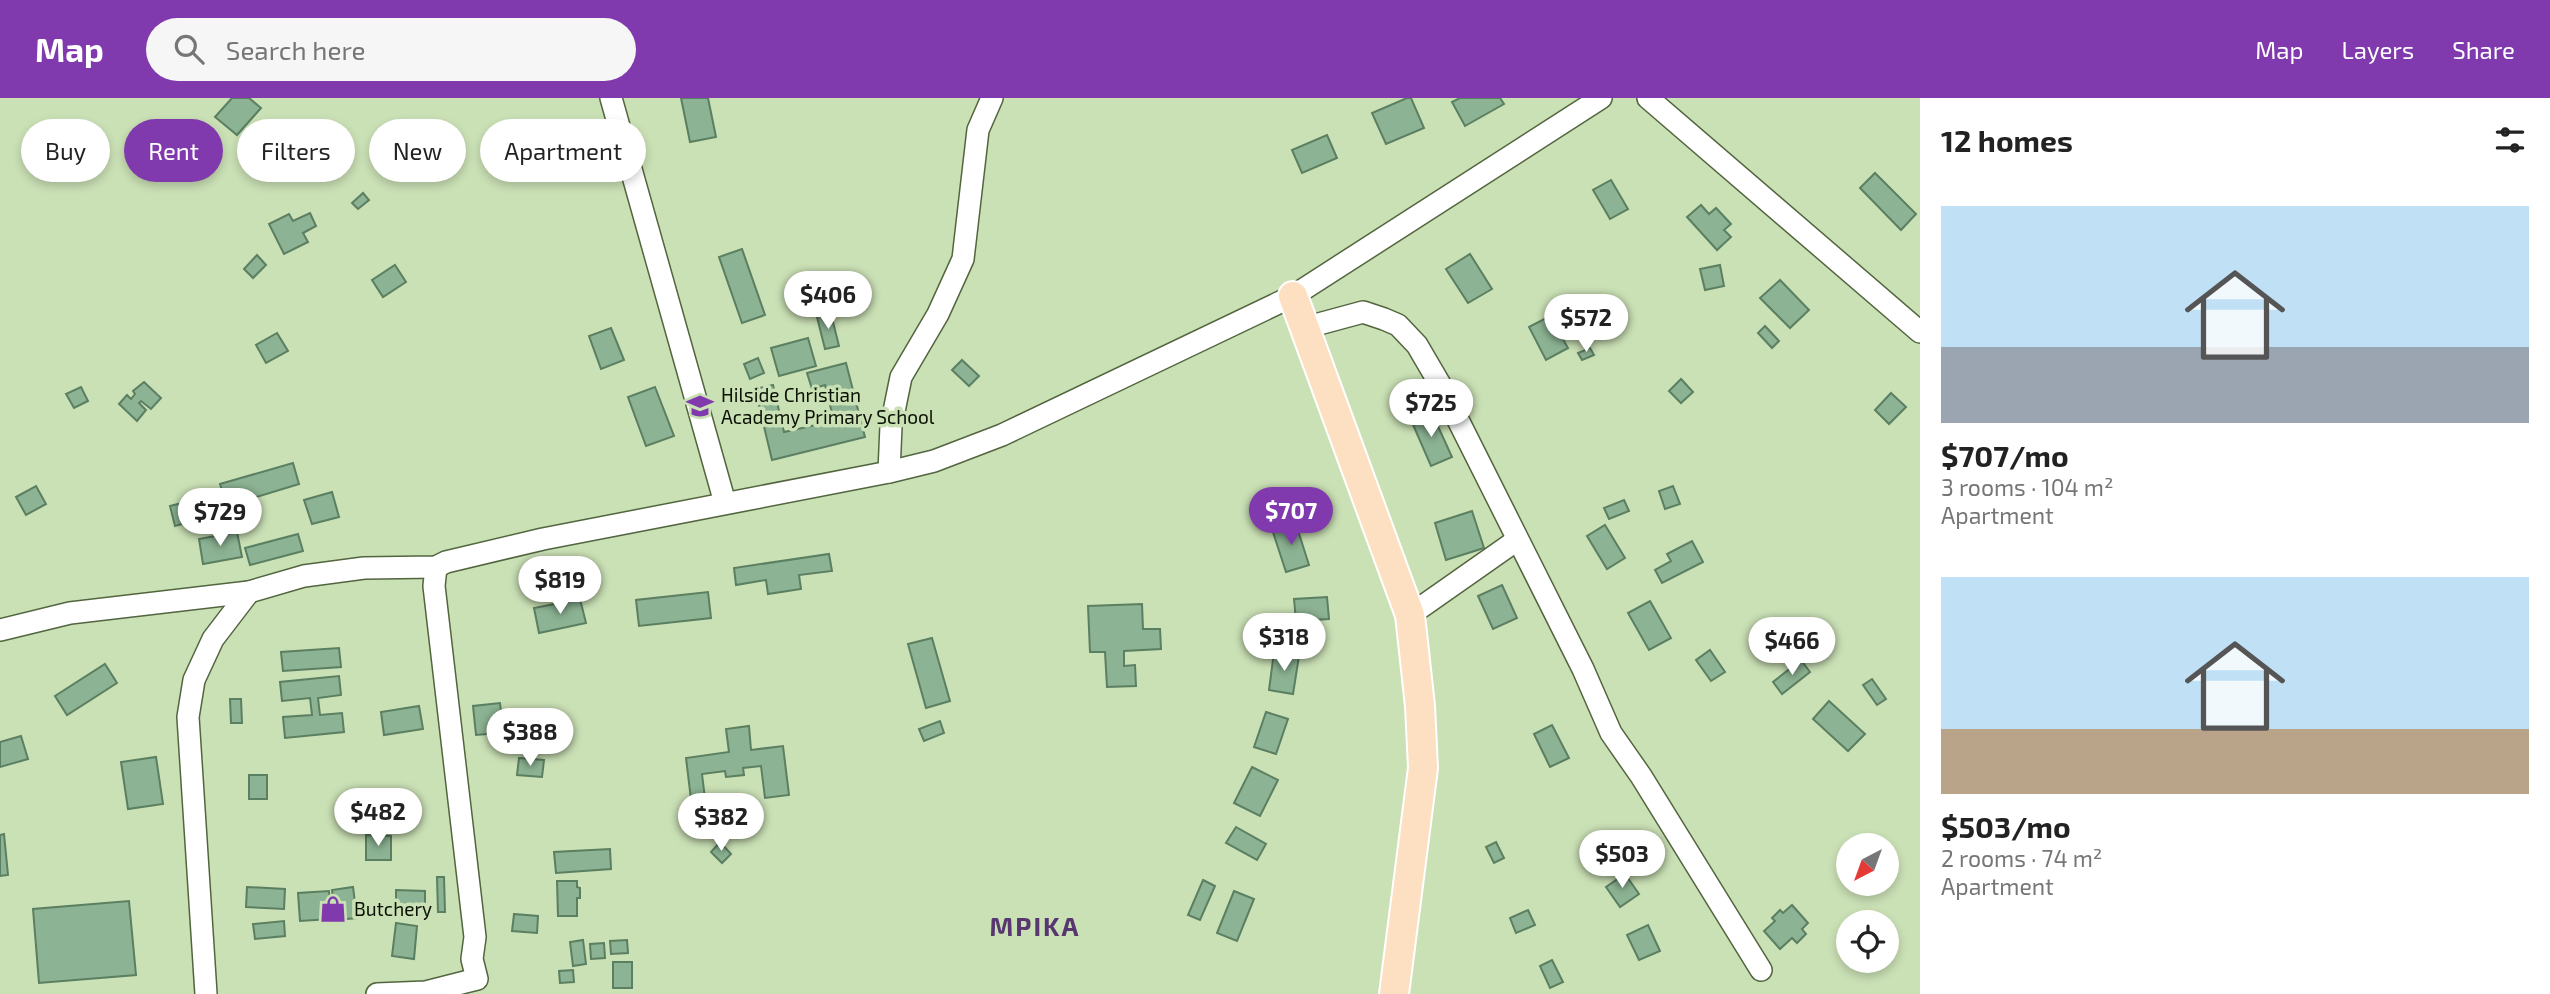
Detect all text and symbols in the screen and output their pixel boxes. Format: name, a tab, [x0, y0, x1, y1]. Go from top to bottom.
search box	[146, 18, 636, 81]
text: Map	[35, 29, 104, 69]
icon: search	[170, 30, 208, 68]
text: Search here	[226, 34, 365, 65]
text: Map	[2255, 35, 2303, 64]
text: Layers	[2341, 35, 2414, 64]
text: Share	[2452, 35, 2515, 64]
chip: Buy	[21, 119, 110, 182]
chip: Rent	[124, 119, 223, 182]
chip: Filters	[237, 119, 355, 182]
chip: New	[369, 119, 466, 182]
chip: Apartment	[480, 119, 646, 182]
icon: filters	[2491, 121, 2529, 159]
text: 12 homes	[1941, 122, 2073, 158]
icon: home	[2172, 252, 2298, 378]
pin: $406	[787, 272, 869, 331]
text: $406	[800, 280, 856, 308]
pin: $572	[1545, 294, 1627, 354]
text: $572	[1560, 303, 1612, 331]
pin: $725	[1390, 380, 1472, 439]
place label: Hilside Christian Academy Primary School	[721, 383, 935, 428]
text: $725	[1405, 388, 1457, 416]
school or university icon: Hilside Christian Academy Primary School	[685, 391, 715, 421]
text: $707/mo	[1941, 437, 2069, 473]
text: 3 rooms · 104 m²	[1941, 473, 2113, 501]
pin: $707	[1250, 488, 1332, 547]
pin: $729	[179, 489, 261, 548]
text: $707	[1265, 496, 1317, 524]
text: $729	[194, 497, 246, 525]
text: Apartment	[1941, 501, 2054, 529]
pin: $819	[519, 556, 601, 616]
text: $819	[534, 565, 586, 593]
pin: $318	[1243, 614, 1325, 673]
pin: $466	[1751, 618, 1833, 677]
text: $318	[1259, 622, 1309, 650]
icon: home	[2172, 623, 2298, 749]
text: $466	[1764, 626, 1820, 654]
pin: $388	[489, 708, 571, 768]
text: $388	[502, 717, 558, 745]
pin: $482	[337, 788, 419, 848]
pin: $382	[680, 794, 762, 853]
text: $482	[350, 797, 406, 825]
text: $382	[694, 802, 748, 830]
text: $503/mo	[1941, 808, 2071, 844]
pin: $503	[1581, 830, 1663, 890]
north arrow	[1836, 833, 1899, 896]
map controls	[1836, 833, 1899, 973]
text: $503	[1595, 839, 1649, 867]
text: 2 rooms · 74 m²	[1941, 844, 2102, 872]
text: Apartment	[1941, 872, 2054, 900]
shop icon: Butchery	[318, 894, 348, 924]
place label: Butchery	[354, 897, 432, 920]
district label: MPIKA	[990, 910, 1080, 941]
button: locate	[1836, 910, 1899, 973]

